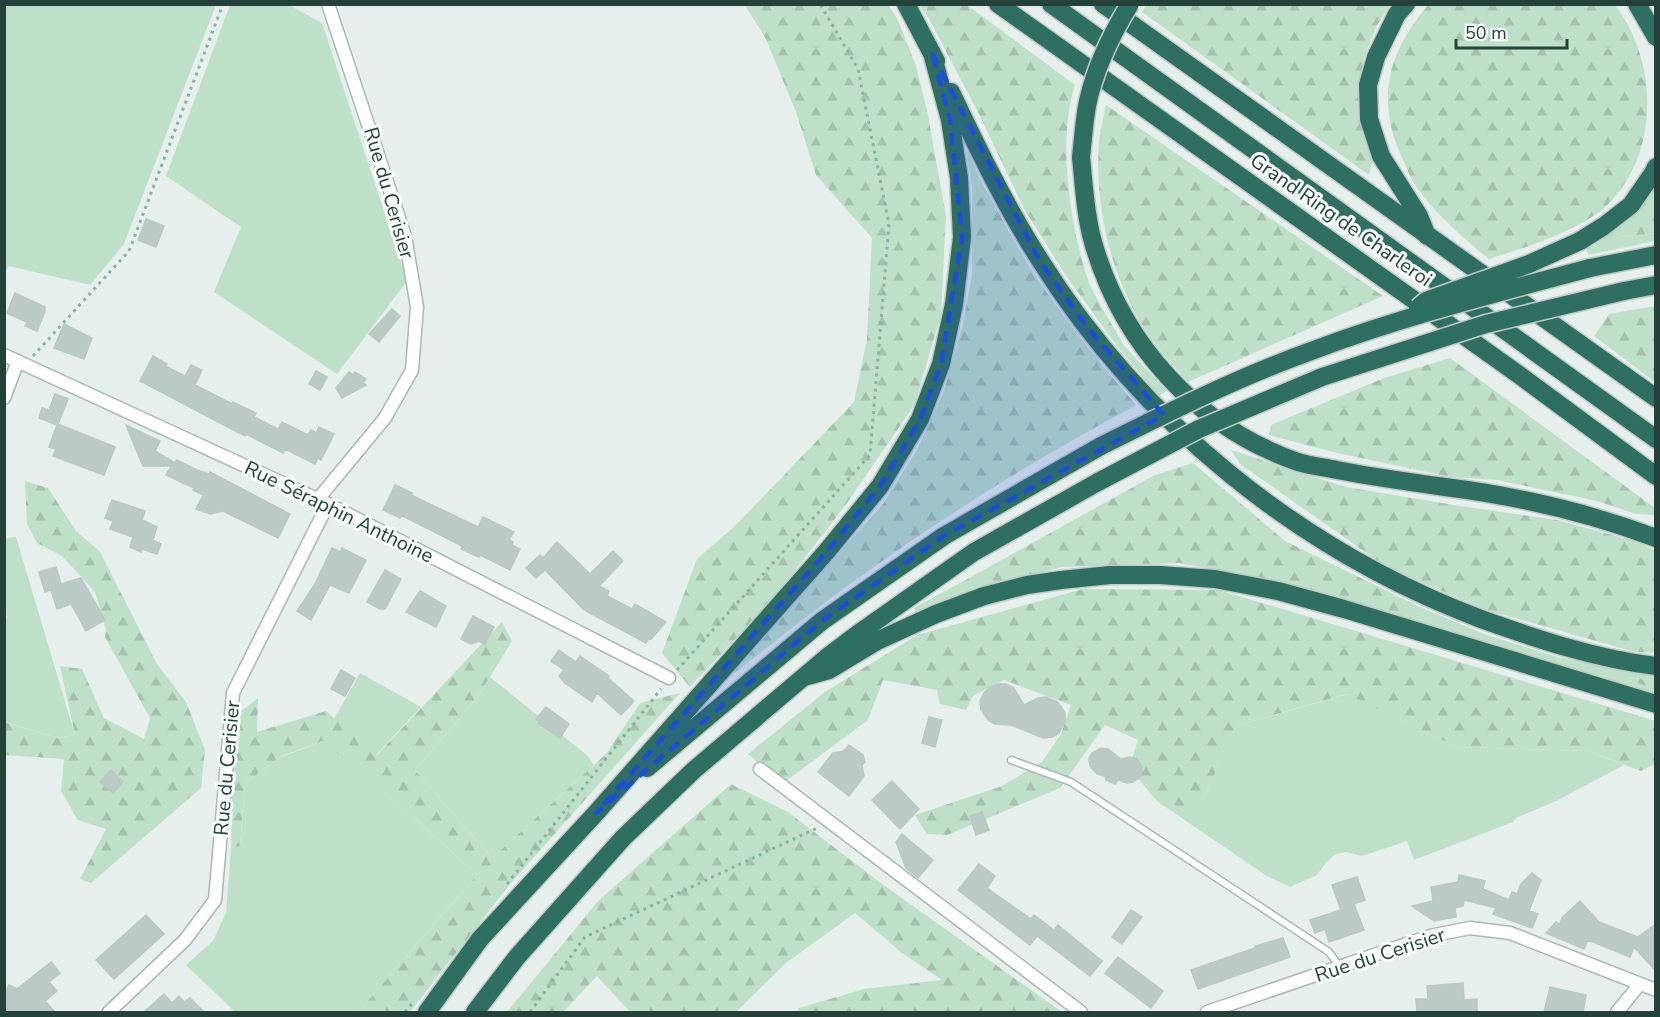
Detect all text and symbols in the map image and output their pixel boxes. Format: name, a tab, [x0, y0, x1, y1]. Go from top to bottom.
scale bar	[1456, 12, 1567, 50]
text: 50 m	[1465, 21, 1507, 45]
street label: Rue du Cerisier	[357, 124, 421, 262]
street label: Grand Ring de Charleroi	[1245, 147, 1437, 293]
street label: Rue Séraphin Anthoine	[240, 454, 438, 570]
street label: Rue du Cerisier	[208, 699, 246, 837]
street label: Rue du Cerisier	[1311, 921, 1449, 989]

